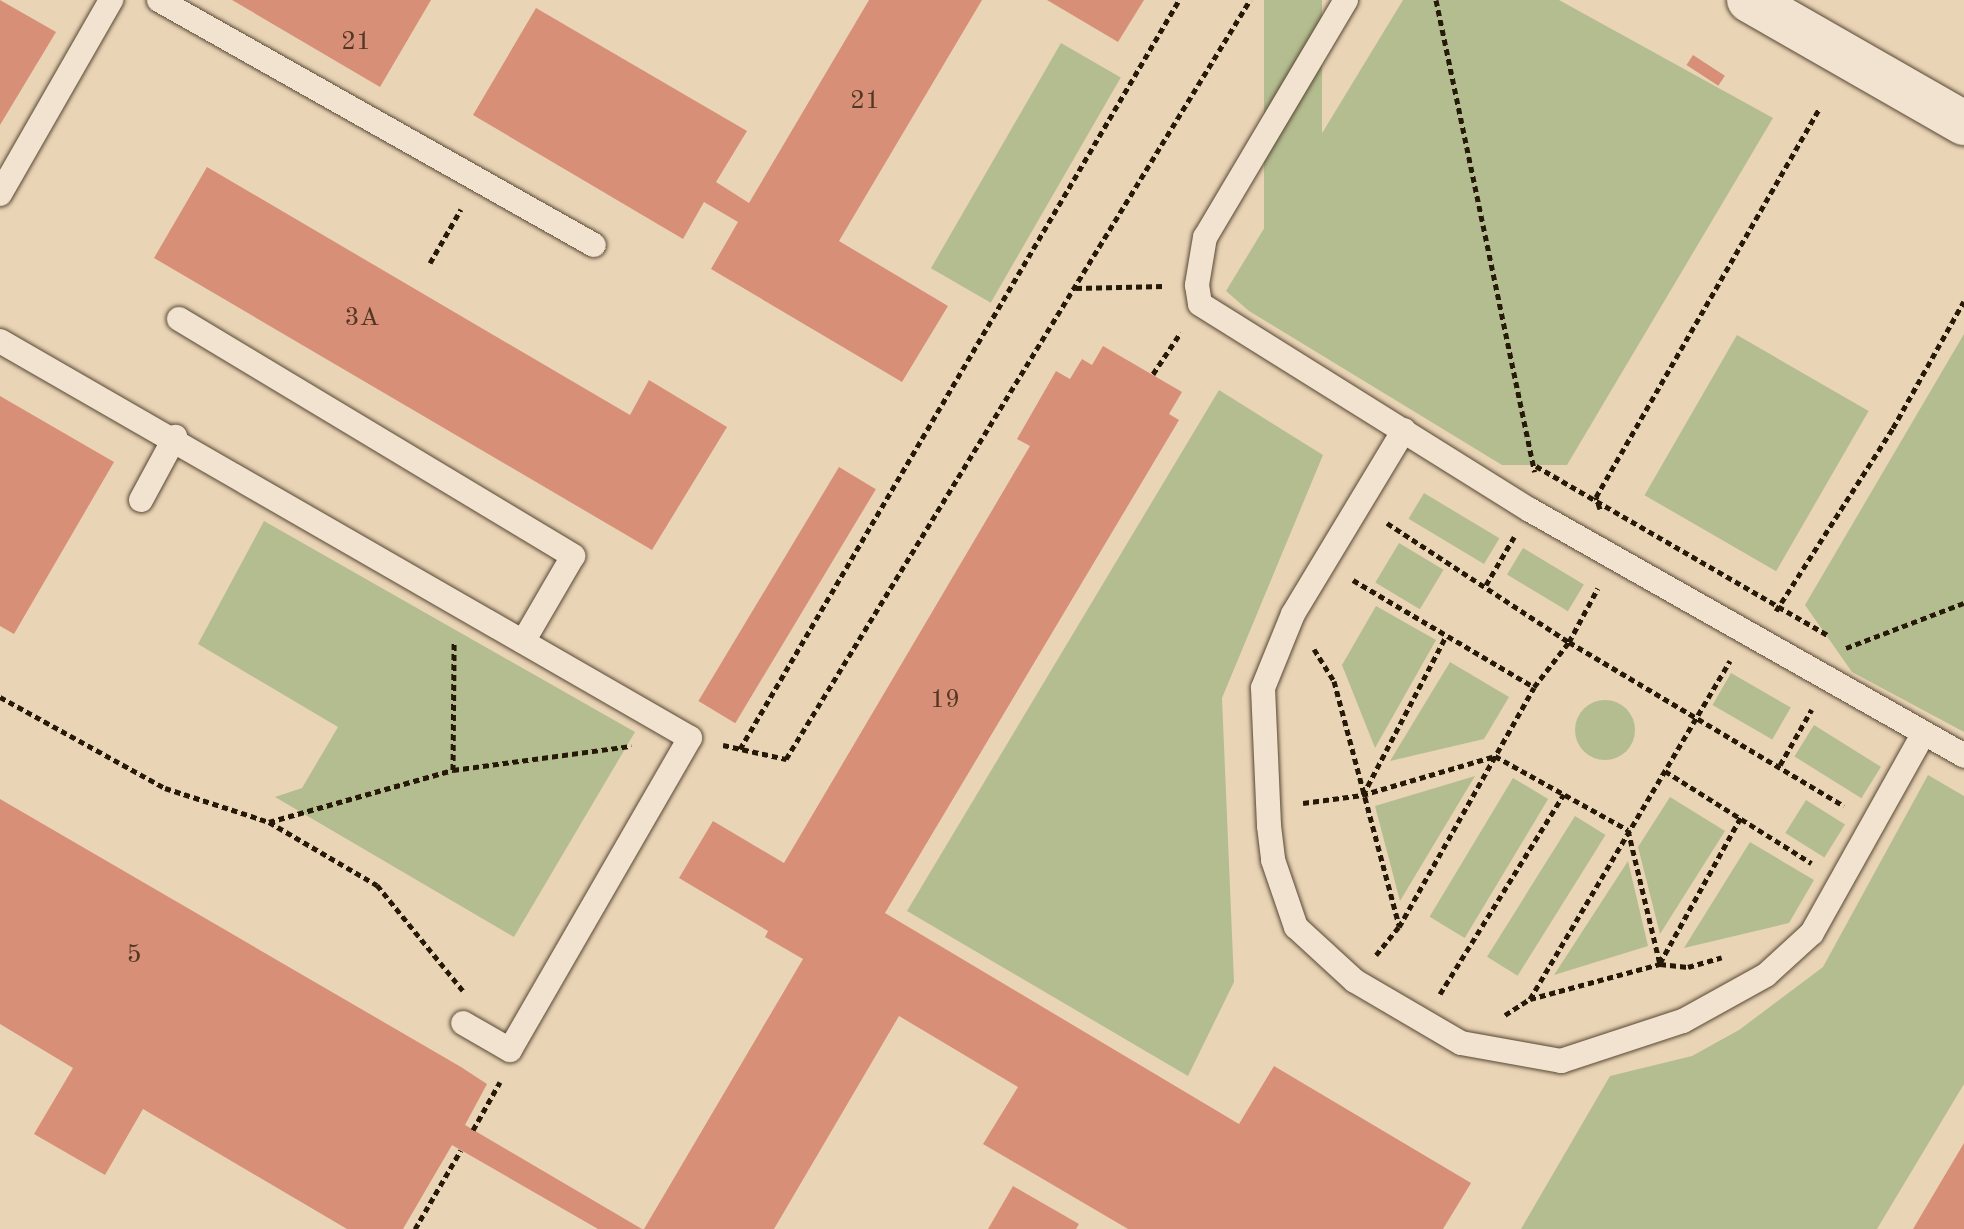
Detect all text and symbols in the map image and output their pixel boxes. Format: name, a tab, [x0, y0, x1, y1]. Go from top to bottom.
house number: 21	[341, 27, 371, 59]
house number: 21	[850, 86, 880, 118]
house number: 3А	[345, 303, 379, 335]
house number: 19	[930, 685, 960, 717]
house number: 5	[126, 940, 142, 972]

